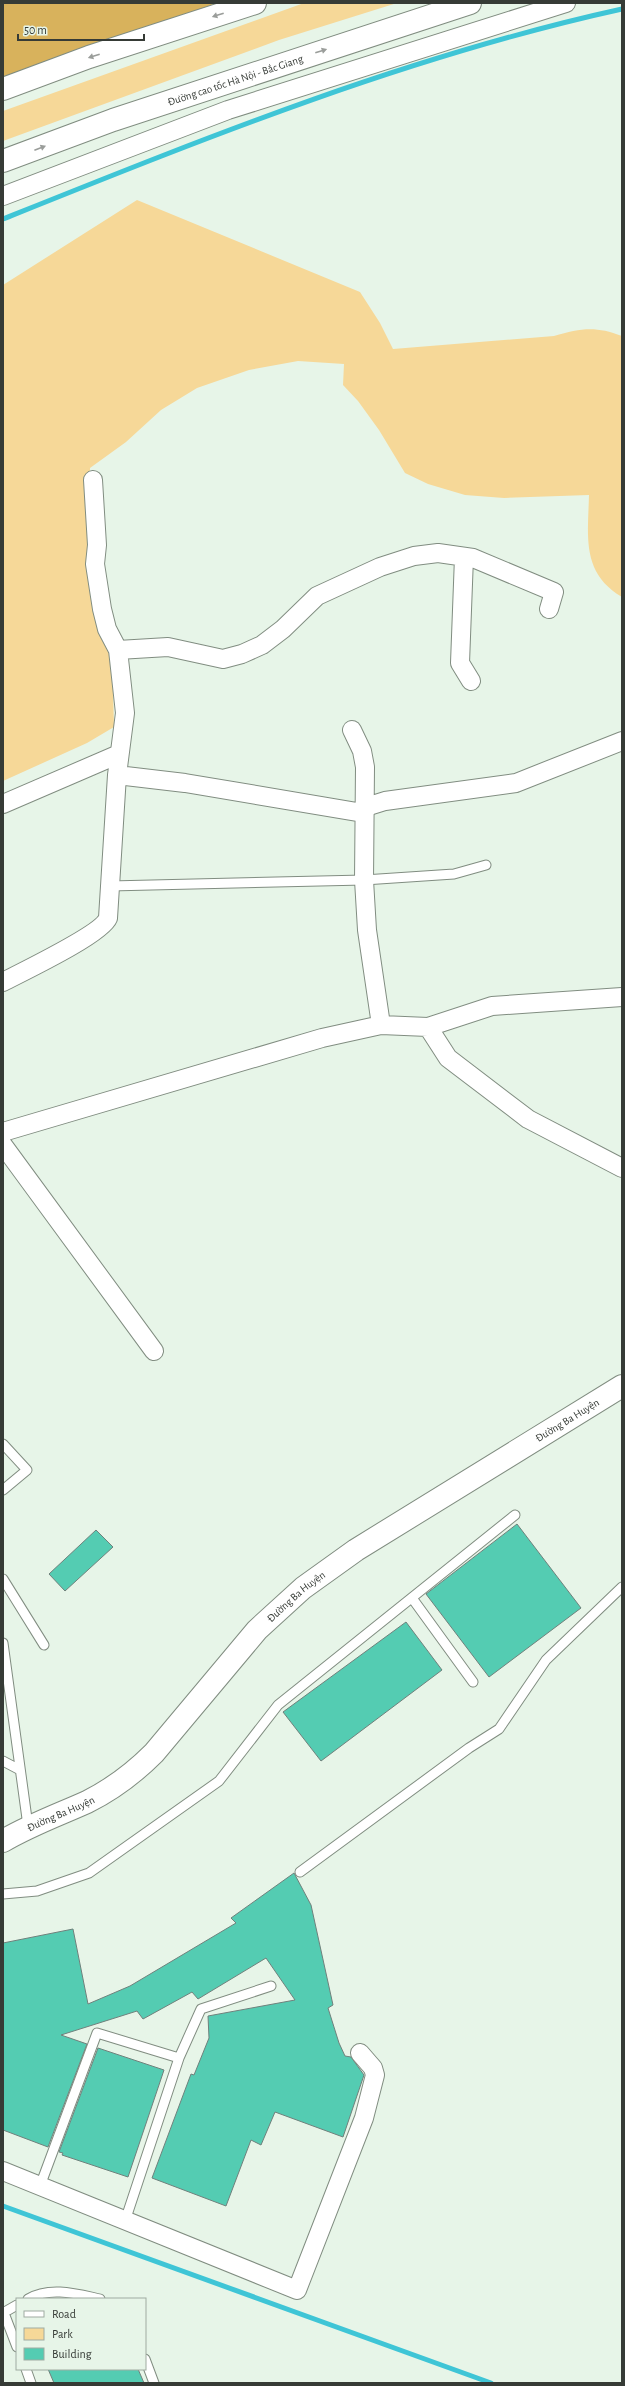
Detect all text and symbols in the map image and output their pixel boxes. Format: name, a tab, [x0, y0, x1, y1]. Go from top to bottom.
one-way arrow	[211, 12, 223, 18]
scale bar	[18, 16, 144, 42]
text: 50 m	[24, 24, 47, 36]
one-way arrow	[316, 48, 328, 54]
one-way arrow	[88, 53, 100, 59]
street label: Đường cao tốc Hà Nội - Bắc Giang	[166, 53, 305, 108]
one-way arrow	[34, 144, 46, 150]
street label: Đường Ba Huyện	[534, 1397, 601, 1444]
street label: Đường Ba Huyện	[265, 1569, 327, 1624]
street label: Đường Ba Huyện	[25, 1794, 97, 1833]
legend	[16, 2298, 146, 2370]
text: Road	[52, 2308, 76, 2320]
text: Park	[52, 2328, 73, 2340]
text: Building	[52, 2348, 92, 2360]

